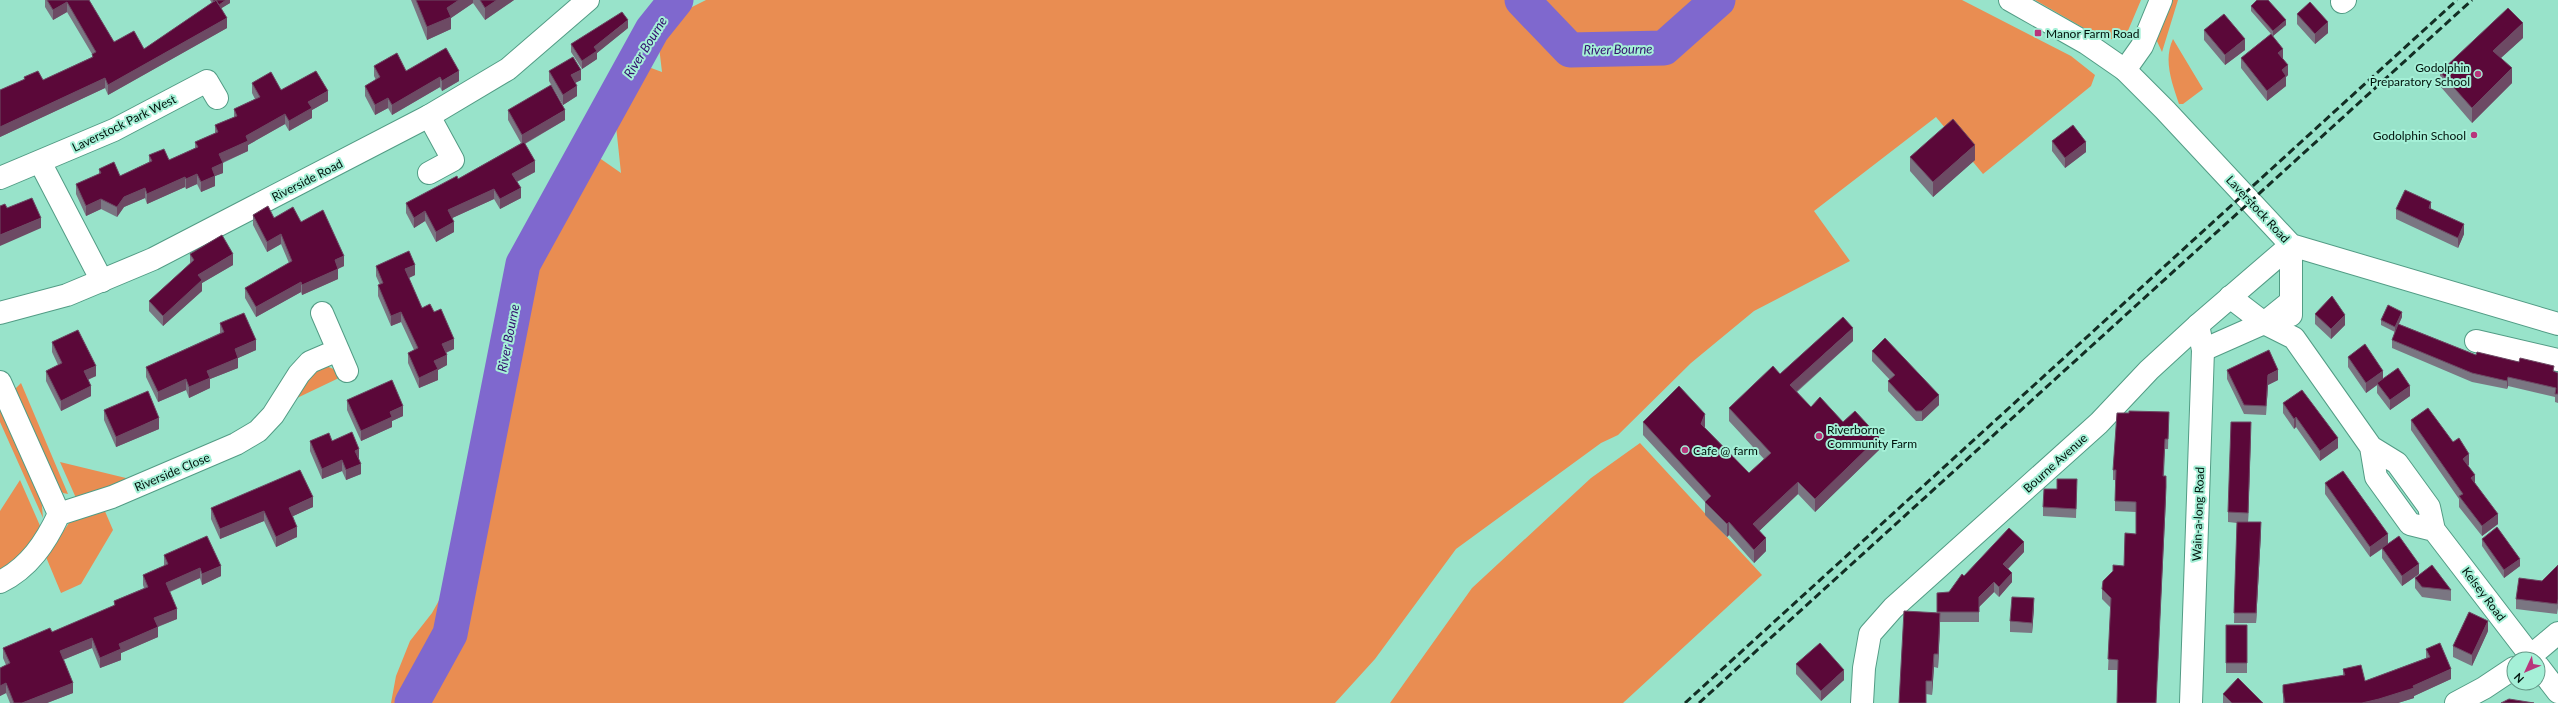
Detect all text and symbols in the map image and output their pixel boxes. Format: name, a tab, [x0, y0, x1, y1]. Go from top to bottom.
water label: River Bourne	[620, 14, 670, 80]
place label: Manor Farm Road	[2046, 26, 2139, 41]
marker: Manor Farm Road	[2033, 28, 2043, 38]
water label: River Bourne	[1583, 40, 1653, 58]
place label: Godolphin Preparatory School	[2370, 60, 2470, 89]
marker: Godolphin Preparatory School	[2473, 69, 2483, 79]
street label: Laverstock Park West	[70, 91, 179, 155]
place label: Godolphin School	[2373, 128, 2466, 143]
marker: Godolphin School	[2469, 130, 2479, 140]
street label: Riverside Road	[269, 156, 345, 204]
street label: Laverstock Road	[2223, 172, 2293, 246]
water label: River Bourne	[494, 303, 522, 373]
place label: Riverborne Community Farm	[1827, 422, 1917, 451]
street label: Bourne Avenue	[2020, 430, 2090, 496]
marker: Riverborne Community Farm	[1814, 431, 1824, 441]
place label: Cafe @ farm	[1693, 443, 1758, 458]
marker: Cafe @ farm	[1680, 445, 1690, 455]
street label: Riverside Close	[132, 449, 212, 495]
street label: Wain-a-long Road	[2189, 467, 2207, 561]
street label: Kelsey Road	[2459, 564, 2509, 624]
north arrow	[2506, 651, 2546, 691]
text: N	[2511, 671, 2526, 686]

